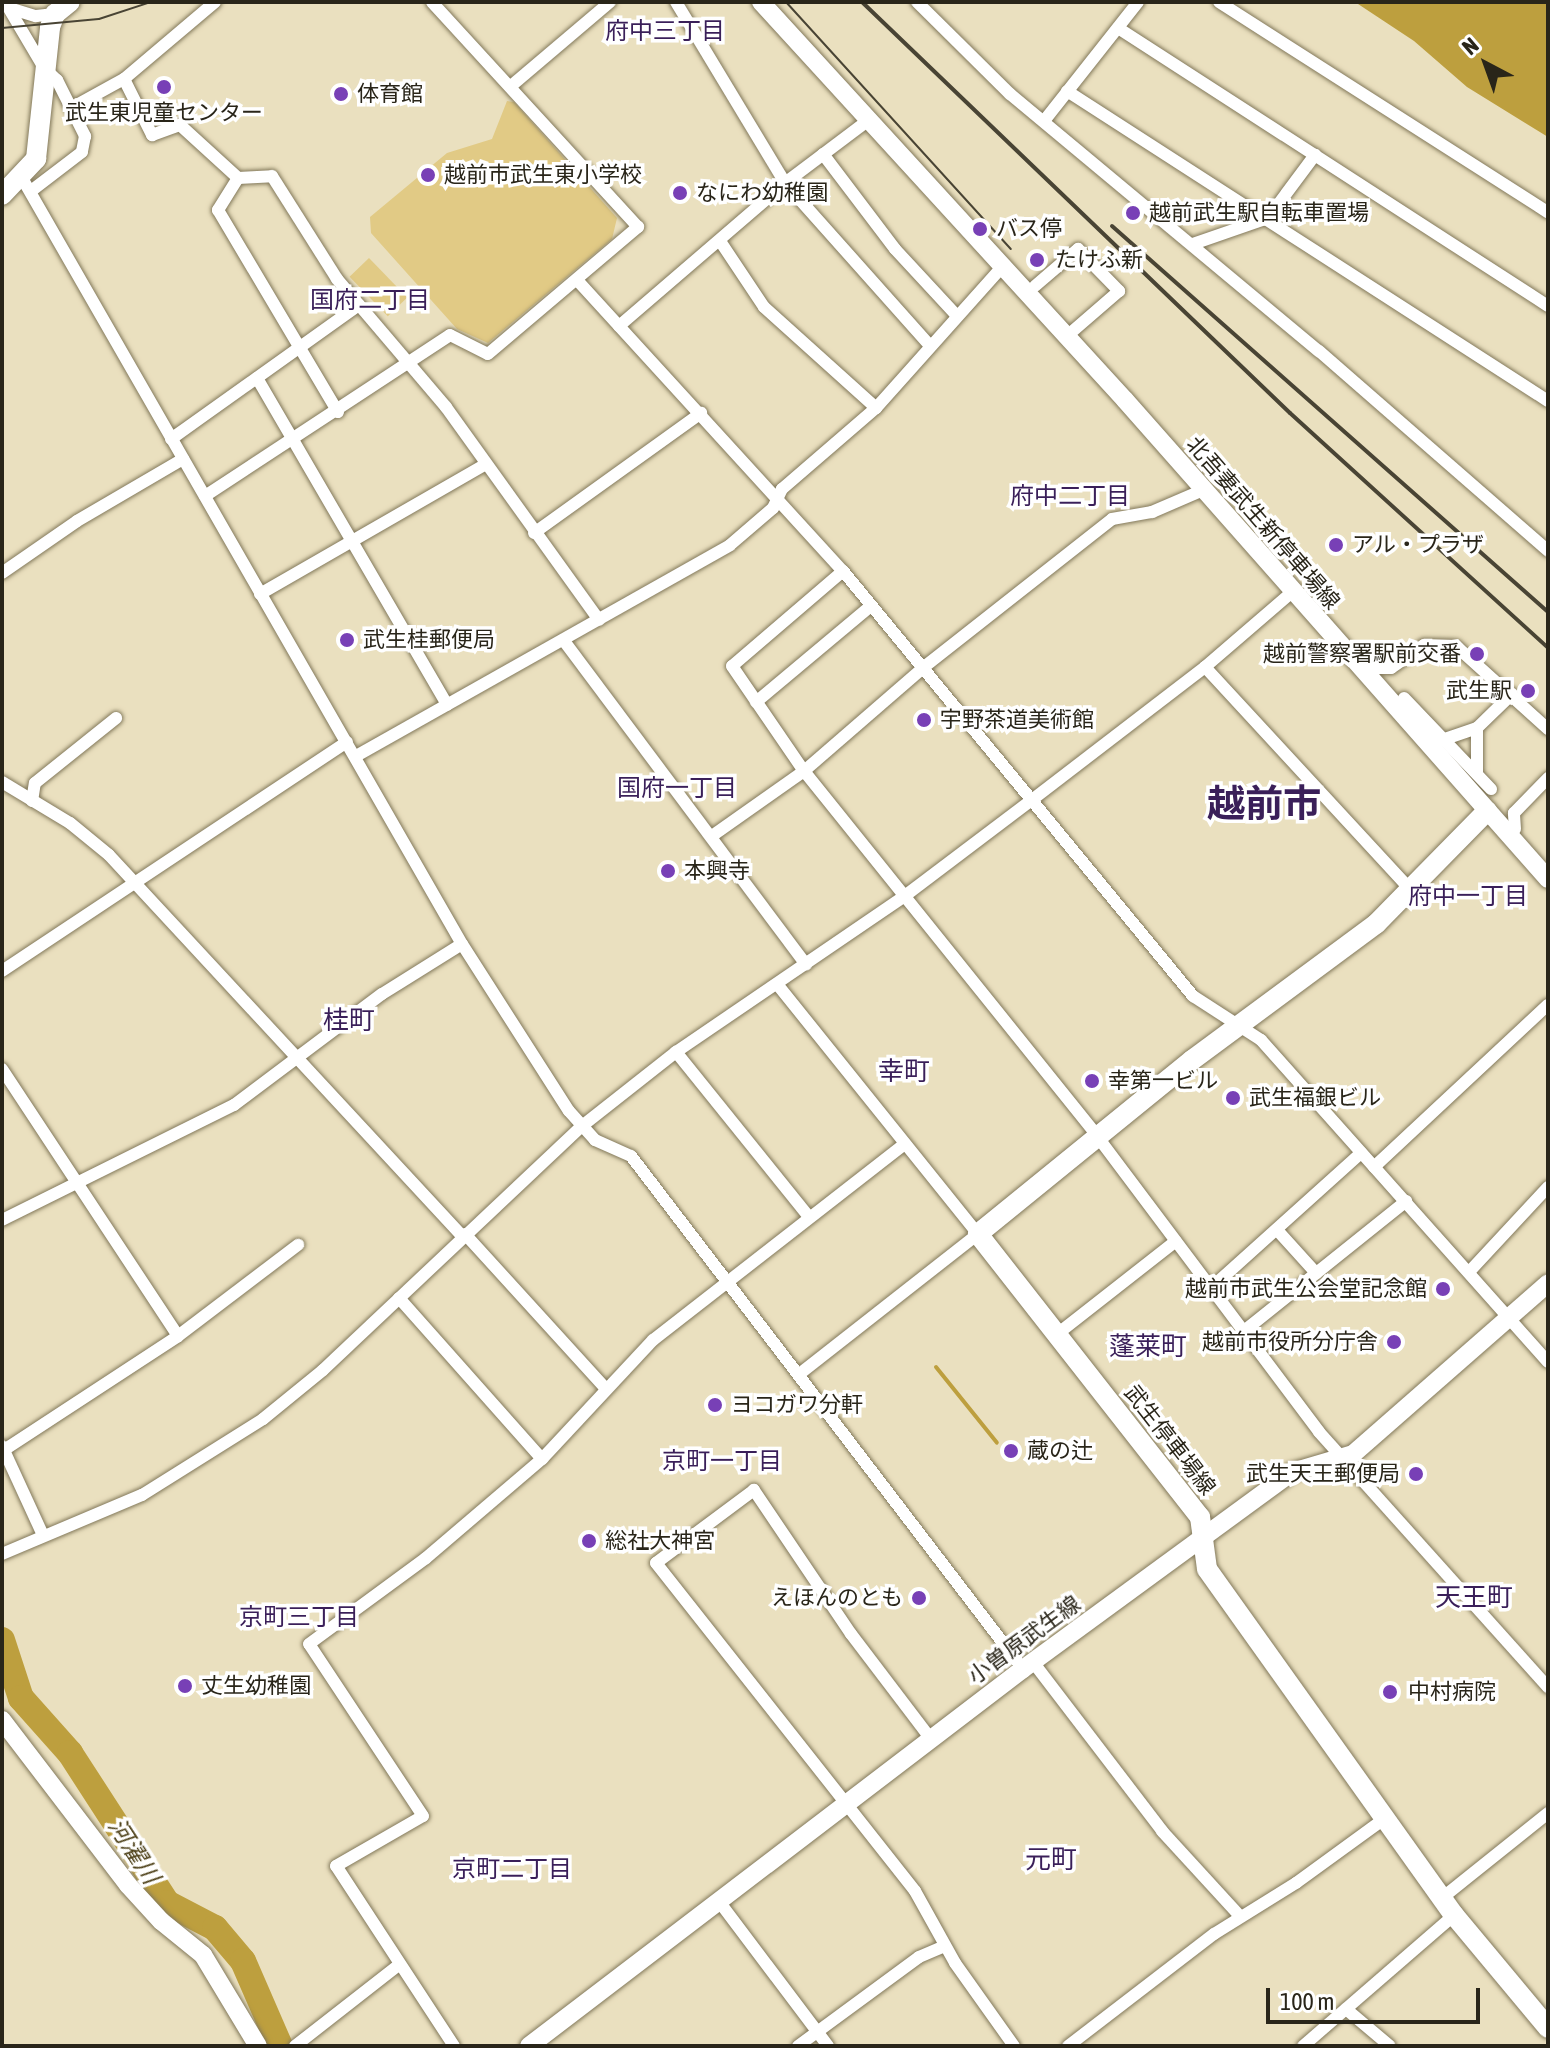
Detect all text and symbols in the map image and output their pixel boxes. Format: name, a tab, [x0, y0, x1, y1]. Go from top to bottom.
district label: 府中三丁目	[605, 17, 725, 45]
north arrow	[1446, 24, 1526, 104]
text: N	[1457, 32, 1484, 60]
marker: 武生東児童センター	[155, 78, 173, 96]
place label: 体育館	[357, 81, 423, 107]
marker: 体育館	[332, 85, 350, 103]
place label: 武生東児童センター	[65, 100, 263, 126]
place label: 越前市武生東小学校	[444, 162, 642, 188]
marker: 越前市武生東小学校	[419, 166, 437, 184]
place label: なにわ幼稚園	[696, 180, 828, 206]
marker: なにわ幼稚園	[671, 184, 689, 202]
place label: 越前武生駅自転車置場	[1149, 200, 1369, 226]
marker: 越前武生駅自転車置場	[1124, 204, 1142, 222]
place label: バス停	[996, 216, 1062, 242]
marker: バス停	[971, 220, 989, 238]
place label: たけふ新	[1055, 247, 1143, 273]
marker: たけふ新	[1026, 249, 1048, 271]
district label: 国府二丁目	[310, 286, 430, 314]
street label: 北吾妻武生新停車場線	[1181, 431, 1345, 615]
district label: 府中二丁目	[1010, 482, 1130, 510]
place label: アル・プラザ	[1352, 532, 1484, 558]
marker: アル・プラザ	[1327, 536, 1345, 554]
place label: 武生桂郵便局	[363, 627, 495, 653]
marker: 武生桂郵便局	[338, 631, 356, 649]
place label: 越前警察署駅前交番	[1263, 641, 1461, 667]
marker: 越前警察署駅前交番	[1468, 645, 1486, 663]
place label: 武生駅	[1446, 678, 1512, 704]
marker: 武生駅	[1519, 682, 1537, 700]
place label: 宇野茶道美術館	[940, 707, 1094, 733]
marker: 宇野茶道美術館	[915, 711, 933, 729]
district label: 国府一丁目	[617, 774, 737, 802]
district label: 越前市	[1207, 781, 1321, 827]
place label: 本興寺	[684, 858, 750, 884]
marker: 本興寺	[659, 862, 677, 880]
district label: 府中一丁目	[1408, 882, 1528, 910]
district label: 桂町	[323, 1005, 375, 1037]
district label: 幸町	[878, 1056, 930, 1088]
place label: 幸第一ビル	[1108, 1068, 1218, 1094]
marker: 幸第一ビル	[1083, 1072, 1101, 1090]
place label: 武生福銀ビル	[1249, 1085, 1381, 1111]
marker: 武生福銀ビル	[1224, 1089, 1242, 1107]
place label: 越前市武生公会堂記念館	[1185, 1276, 1427, 1302]
marker: 越前市武生公会堂記念館	[1434, 1280, 1452, 1298]
place label: 越前市役所分庁舎	[1202, 1329, 1378, 1355]
district label: 蓬莱町	[1109, 1331, 1187, 1363]
marker: 越前市役所分庁舎	[1385, 1333, 1403, 1351]
street label: 武生停車場線	[1119, 1380, 1221, 1500]
place label: ヨコガワ分軒	[731, 1392, 863, 1418]
marker: ヨコガワ分軒	[706, 1396, 724, 1414]
place label: 蔵の辻	[1027, 1438, 1093, 1464]
marker: 蔵の辻	[1002, 1442, 1020, 1460]
district label: 京町一丁目	[662, 1447, 782, 1475]
place label: 武生天王郵便局	[1246, 1461, 1400, 1487]
marker: 武生天王郵便局	[1407, 1465, 1425, 1483]
place label: 総社大神宮	[605, 1528, 715, 1554]
marker: 総社大神宮	[580, 1532, 598, 1550]
district label: 天王町	[1435, 1582, 1513, 1614]
place label: えほんのとも	[771, 1585, 903, 1611]
marker: えほんのとも	[910, 1589, 928, 1607]
street label: 小曽原武生線	[963, 1591, 1085, 1689]
district label: 京町三丁目	[239, 1603, 359, 1631]
place label: 丈生幼稚園	[201, 1673, 311, 1699]
marker: 丈生幼稚園	[176, 1677, 194, 1695]
place label: 中村病院	[1408, 1679, 1496, 1705]
marker: 中村病院	[1379, 1681, 1401, 1703]
water label: 河濯川	[102, 1813, 166, 1889]
district label: 元町	[1025, 1844, 1077, 1876]
district label: 京町二丁目	[452, 1855, 572, 1883]
scale bar	[1270, 1972, 1484, 2022]
text: 100 m	[1280, 1988, 1334, 2015]

